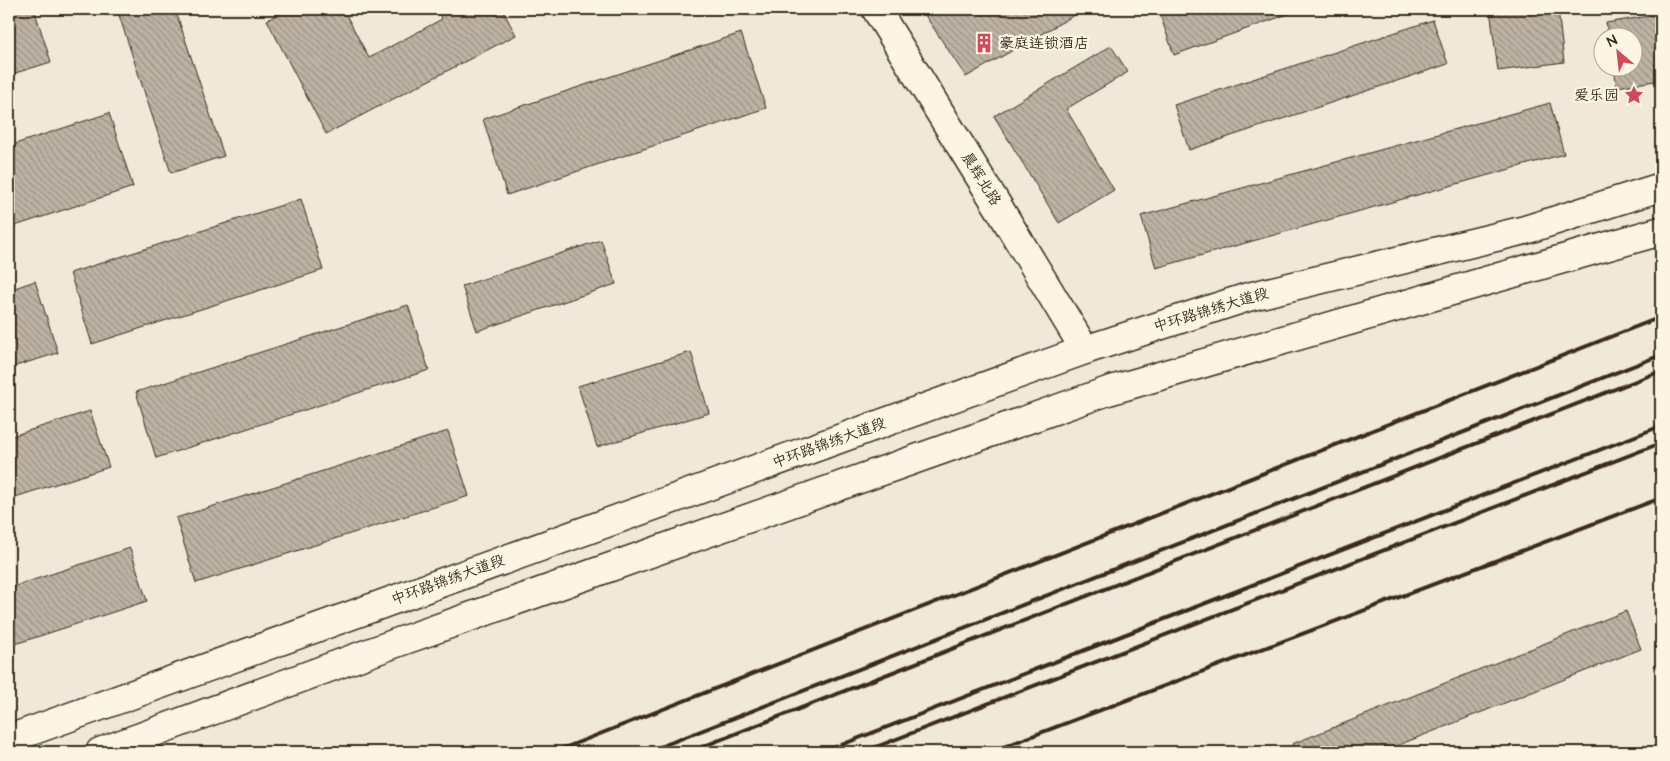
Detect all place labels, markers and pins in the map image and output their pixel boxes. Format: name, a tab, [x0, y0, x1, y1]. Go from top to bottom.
building icon: 豪庭连锁酒店	[973, 32, 995, 54]
place label: 豪庭连锁酒店	[999, 33, 1089, 54]
place icon: 爱乐园	[1623, 84, 1645, 106]
place label: 爱乐园	[1574, 85, 1619, 106]

